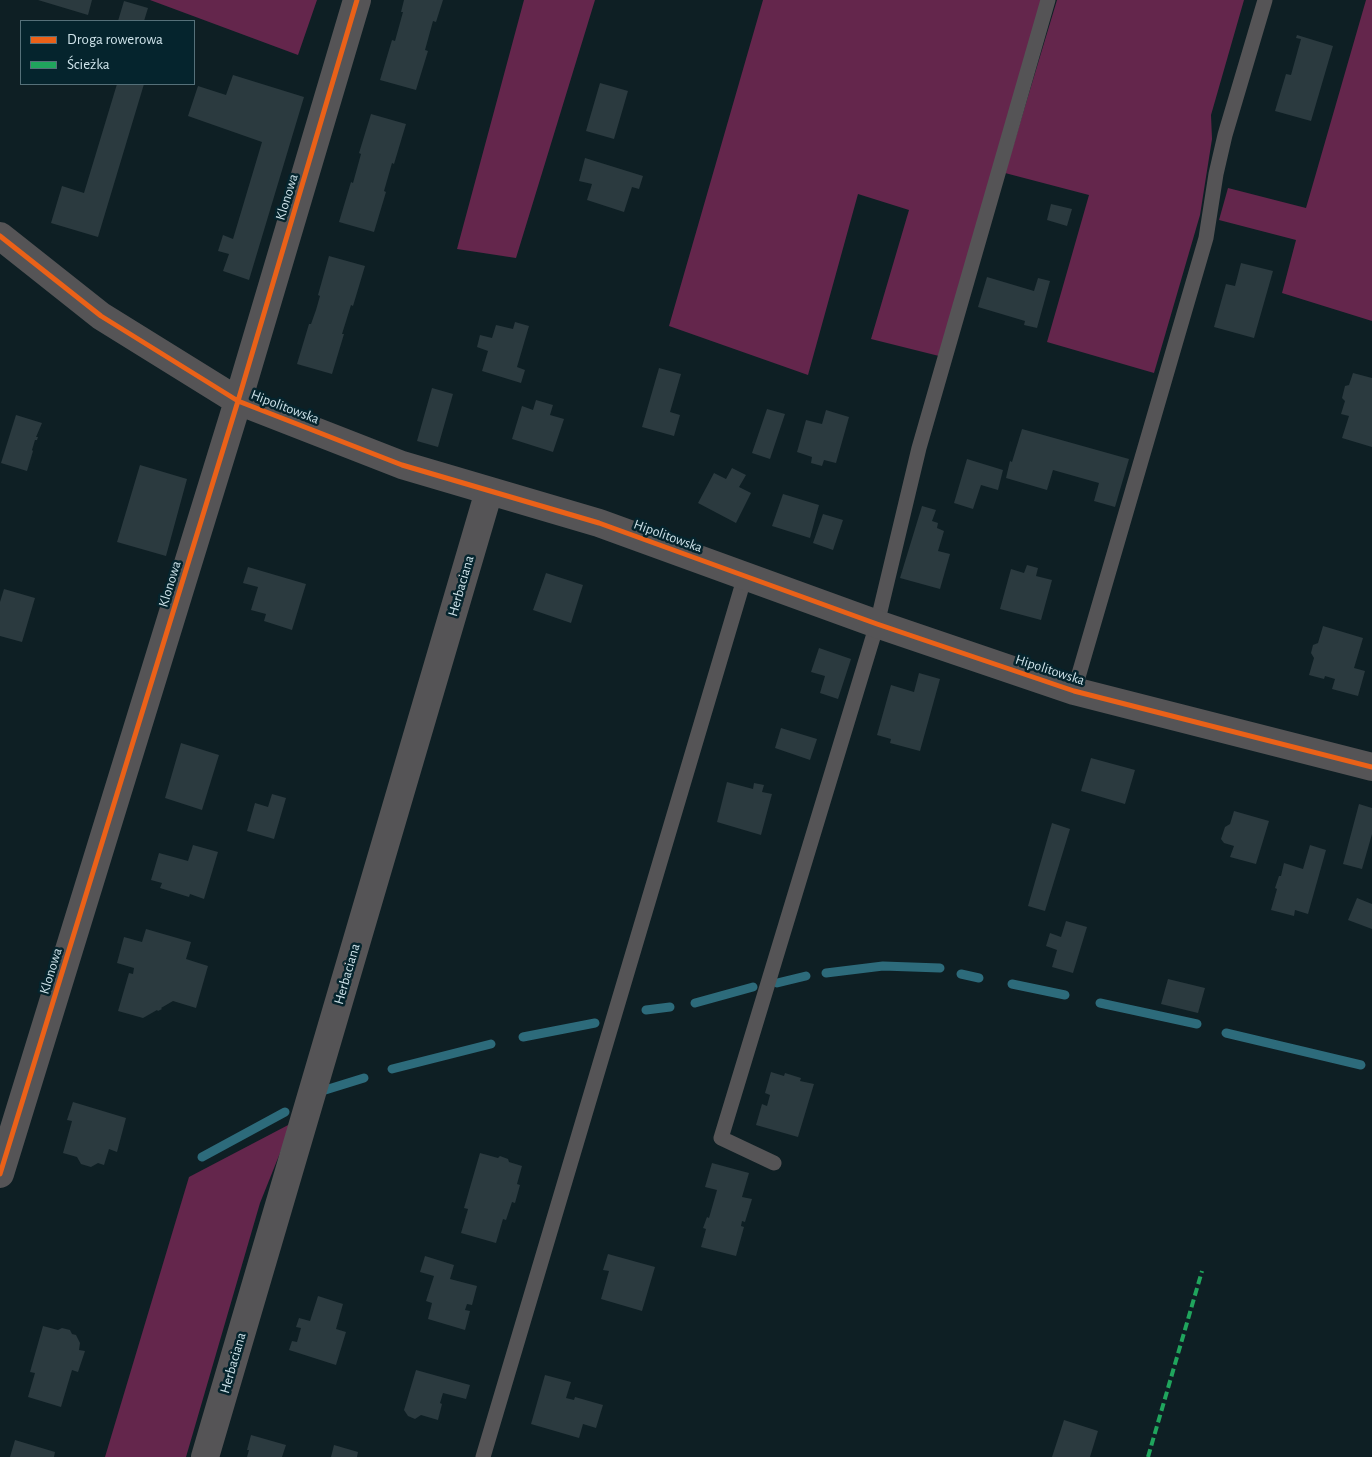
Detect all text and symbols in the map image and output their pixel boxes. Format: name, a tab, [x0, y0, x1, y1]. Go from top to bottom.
legend	[20, 20, 195, 85]
text: Droga rowerowa	[67, 32, 163, 47]
text: Ścieżka	[67, 57, 110, 72]
street label: Klonowa	[272, 172, 302, 222]
street label: Hipolitowska	[248, 386, 322, 428]
street label: Hipolitowska	[631, 516, 705, 556]
street label: Herbaciana	[444, 554, 478, 618]
street label: Klonowa	[155, 559, 185, 609]
street label: Hipolitowska	[1013, 651, 1087, 689]
street label: Herbaciana	[330, 942, 364, 1006]
street label: Klonowa	[36, 946, 66, 996]
street label: Herbaciana	[216, 1331, 250, 1395]

